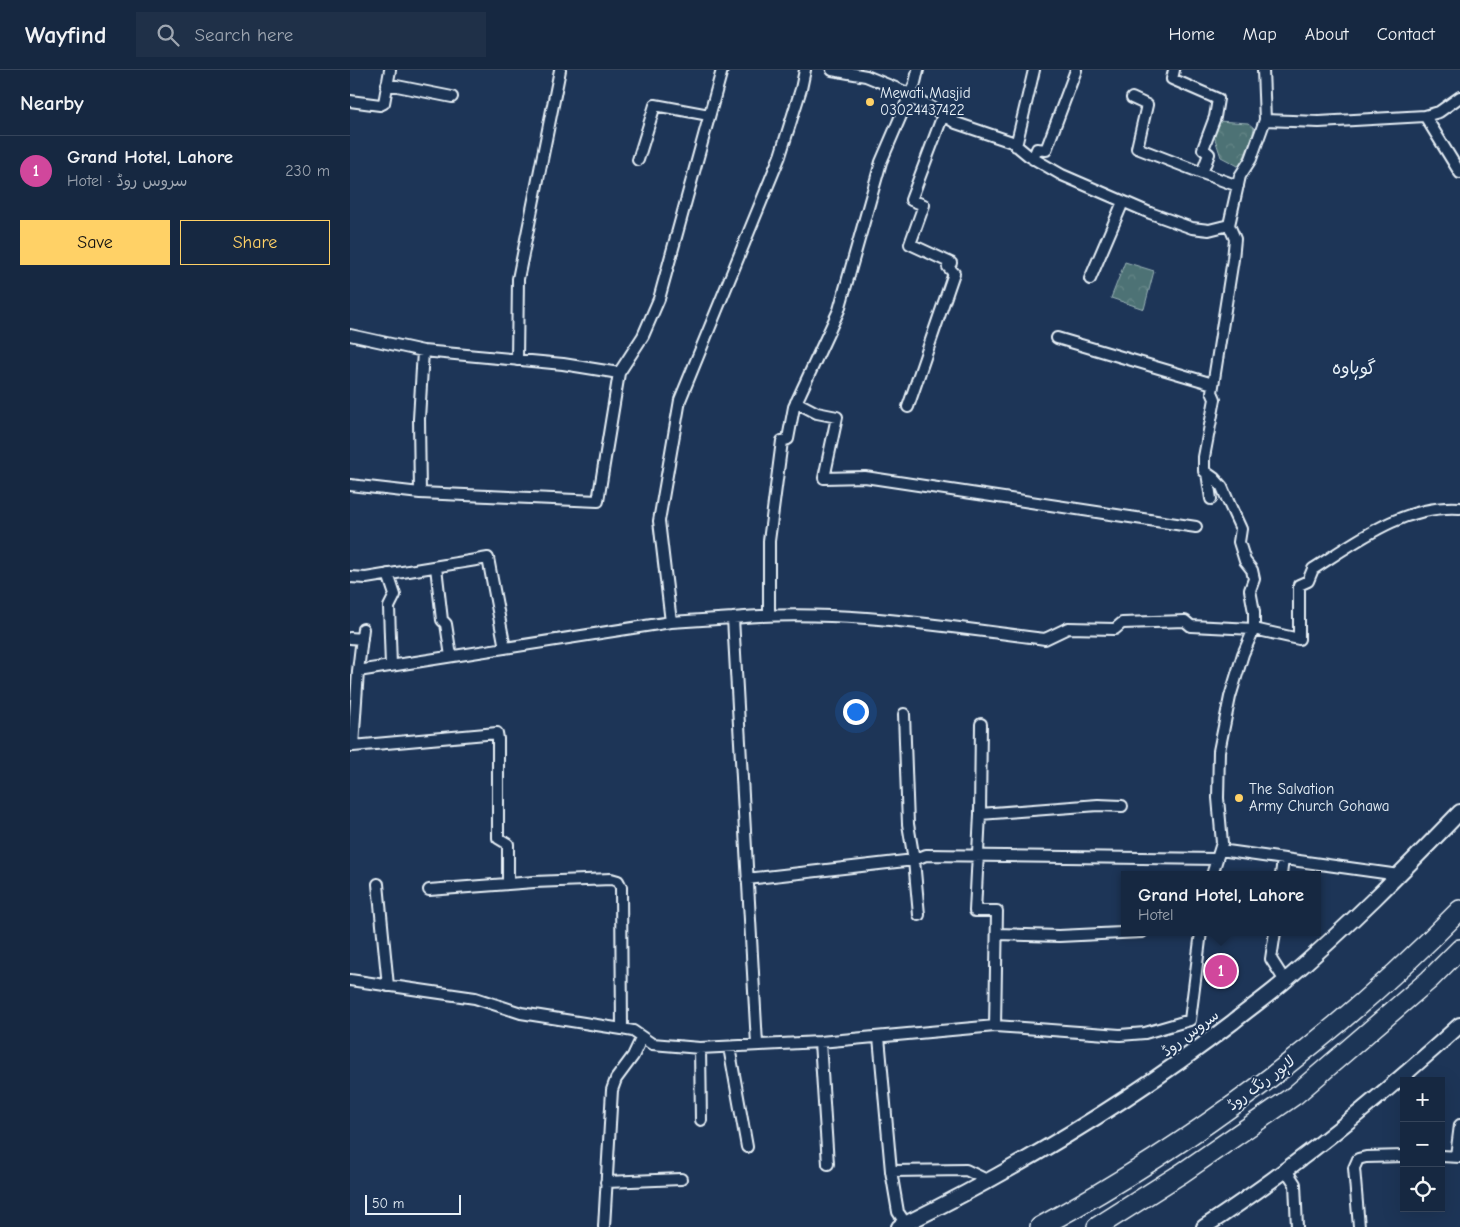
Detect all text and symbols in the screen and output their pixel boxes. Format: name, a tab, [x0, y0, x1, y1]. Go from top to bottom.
search box	[136, 12, 486, 57]
text: Wayfind	[25, 21, 106, 49]
icon: search	[154, 21, 182, 49]
text: Search here	[194, 24, 293, 46]
text: Home	[1168, 24, 1215, 45]
text: Map	[1243, 24, 1277, 45]
text: About	[1305, 24, 1349, 45]
text: Contact	[1377, 24, 1435, 45]
place label: Mewati Masjid 03024437422	[880, 84, 971, 119]
text: Nearby	[20, 91, 84, 115]
marker: Mewati Masjid 03024437422	[864, 96, 876, 108]
text: Grand Hotel, Lahore	[67, 146, 233, 168]
text: 1	[33, 162, 39, 180]
text: 230 m	[285, 162, 330, 180]
text: Hotel · سروس روڈ	[67, 172, 187, 190]
button: Save	[20, 220, 170, 265]
button: Share	[180, 220, 330, 265]
district label: گوہاوہ	[1332, 358, 1376, 380]
your location	[843, 699, 869, 725]
place label: The Salvation Army Church Gohawa	[1249, 780, 1389, 815]
marker: The Salvation Army Church Gohawa	[1233, 792, 1245, 804]
popup	[1121, 871, 1321, 936]
text: Grand Hotel, Lahore	[1138, 884, 1304, 906]
text: Hotel	[1138, 906, 1173, 924]
pin: 1	[1205, 952, 1237, 990]
street label: سروس روڈ	[1158, 1006, 1222, 1060]
street label: لاہور رنگ روڈ	[1224, 1052, 1300, 1116]
map controls	[1400, 1077, 1445, 1212]
button: +	[1400, 1077, 1445, 1122]
button: −	[1400, 1122, 1445, 1167]
button: locate	[1400, 1167, 1445, 1212]
scale bar	[365, 1192, 461, 1215]
text: 50 m	[372, 1195, 404, 1212]

